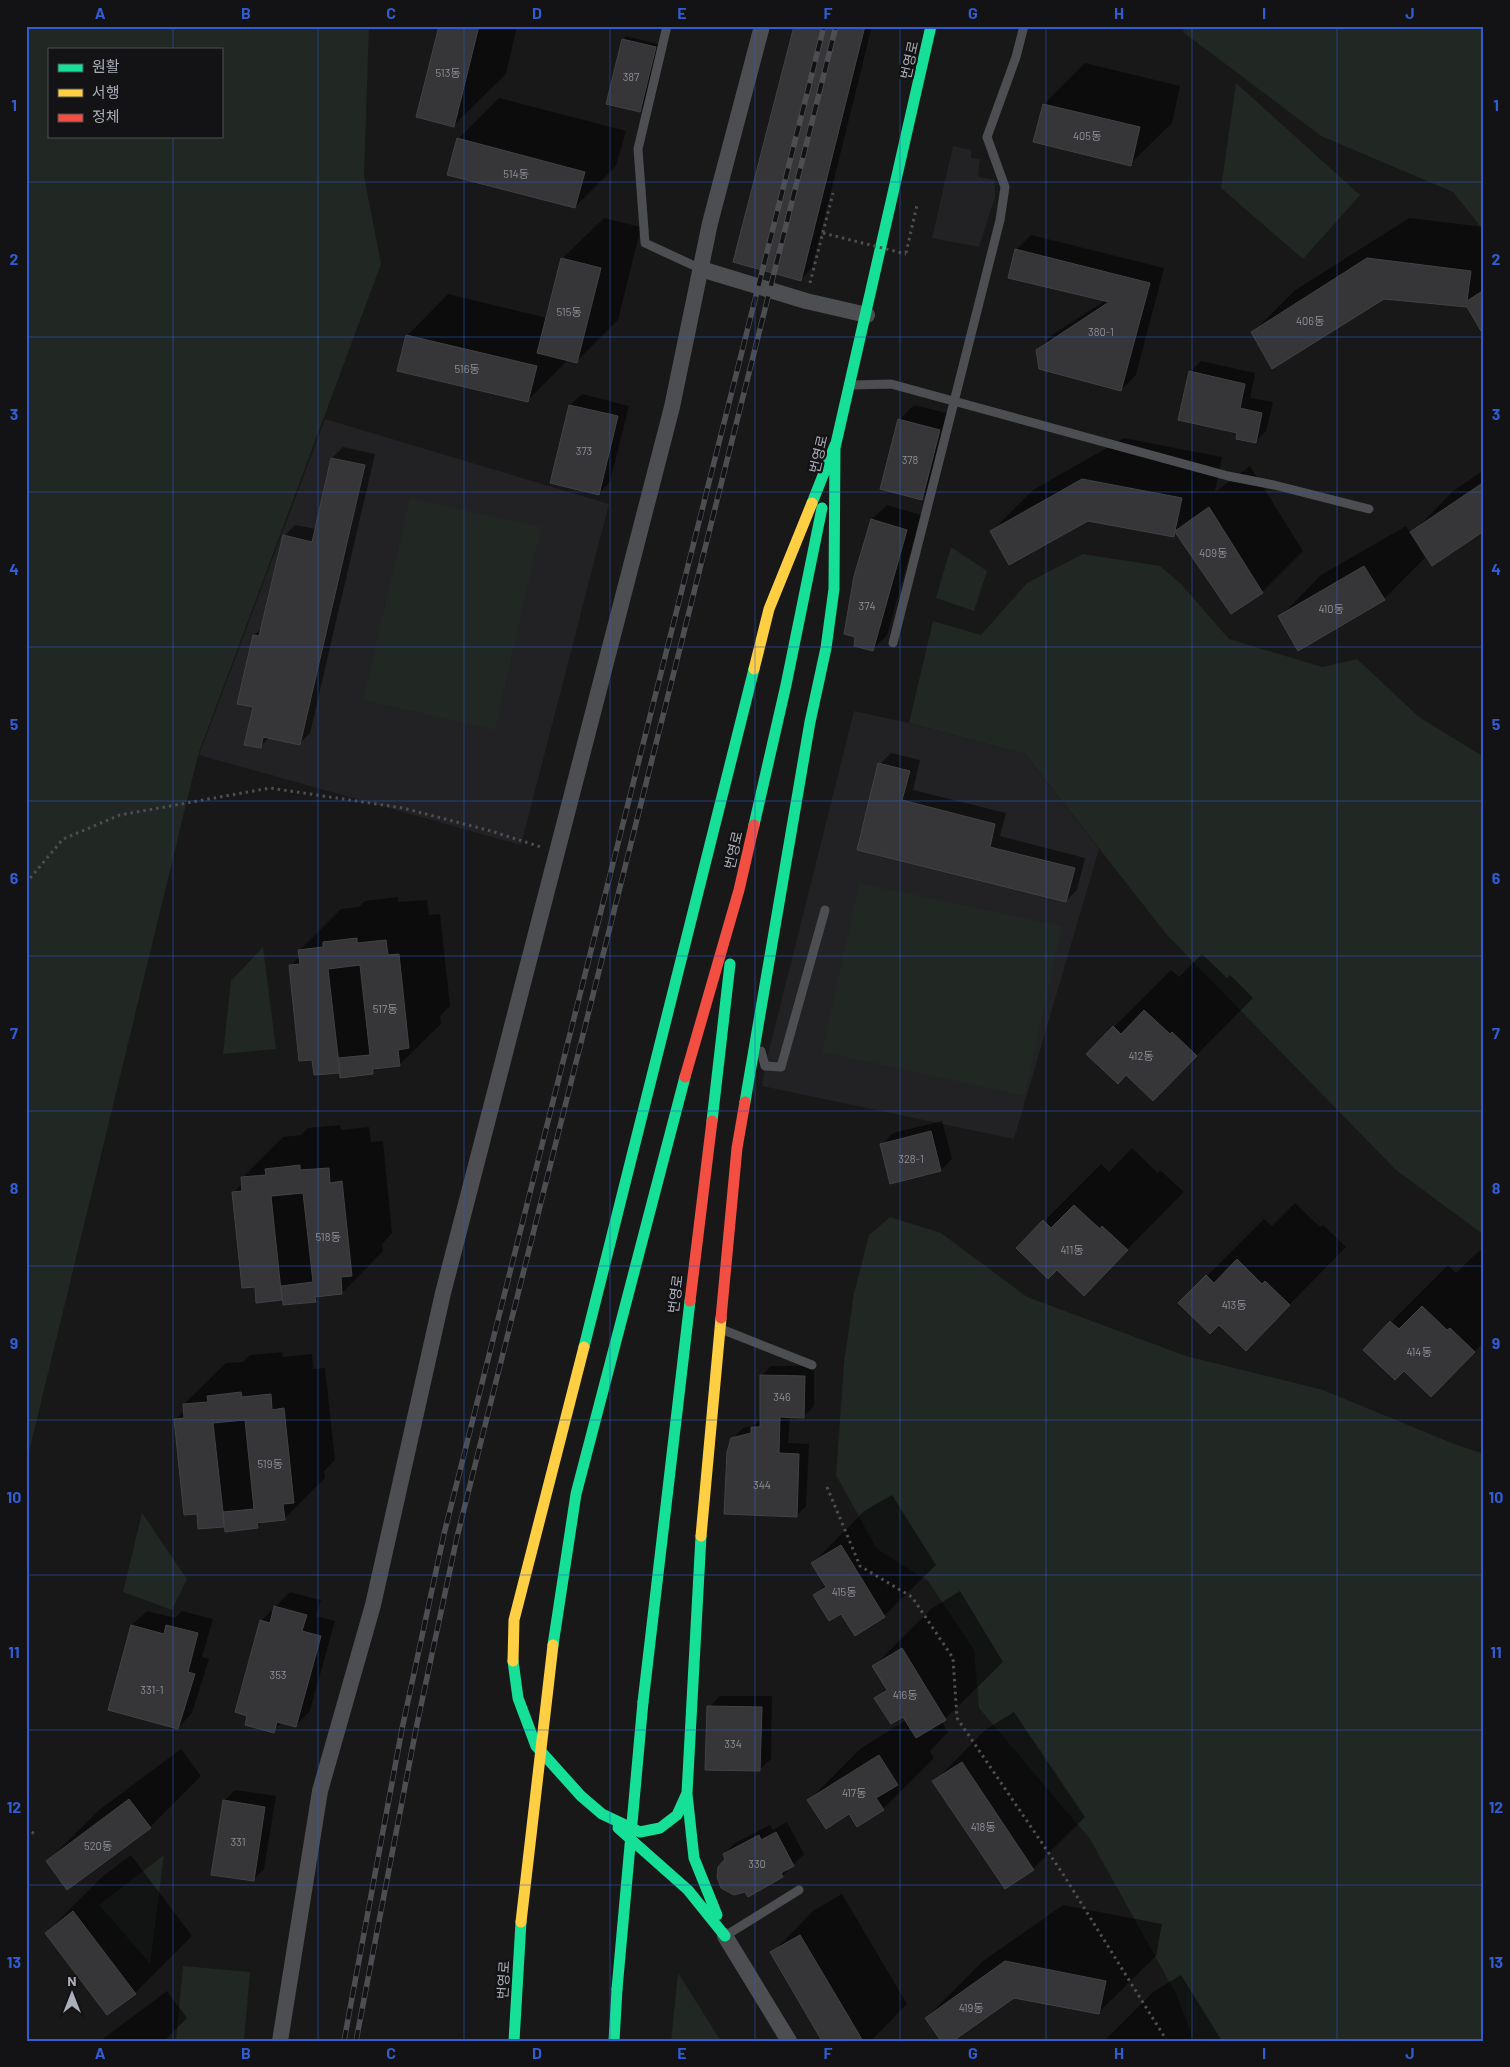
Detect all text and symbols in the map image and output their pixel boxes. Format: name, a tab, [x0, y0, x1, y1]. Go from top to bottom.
text: A	[95, 3, 106, 22]
text: B	[241, 3, 251, 22]
text: C	[386, 3, 396, 22]
text: D	[532, 3, 542, 22]
text: E	[677, 3, 687, 22]
text: F	[824, 3, 833, 22]
text: G	[968, 3, 978, 22]
text: H	[1114, 3, 1124, 22]
text: I	[1262, 3, 1266, 22]
text: J	[1405, 3, 1415, 22]
street label: 번영로	[897, 39, 921, 81]
legend	[48, 48, 222, 138]
text: 원활	[92, 57, 120, 75]
house number: 513동	[436, 66, 460, 79]
house number: 387	[623, 70, 639, 83]
text: 서행	[92, 83, 120, 101]
text: 1	[11, 95, 17, 114]
text: 1	[1493, 95, 1499, 114]
text: 정체	[92, 107, 120, 125]
house number: 405동	[1073, 129, 1101, 142]
house number: 514동	[503, 167, 529, 180]
text: 2	[10, 249, 19, 268]
text: 2	[1492, 249, 1501, 268]
house number: 515동	[557, 305, 581, 318]
house number: 406동	[1296, 314, 1324, 327]
house number: 380-1	[1088, 325, 1114, 338]
house number: 516동	[455, 362, 479, 375]
text: 3	[10, 404, 18, 423]
text: 3	[1492, 404, 1500, 423]
street label: 번영로	[805, 433, 831, 475]
house number: 373	[576, 444, 592, 457]
house number: 378	[902, 453, 919, 466]
house number: 409동	[1199, 546, 1227, 559]
text: 4	[9, 559, 19, 578]
text: 4	[1491, 559, 1501, 578]
house number: 374	[859, 599, 875, 612]
house number: 410동	[1318, 602, 1344, 615]
text: 5	[10, 714, 19, 733]
text: 5	[1492, 714, 1501, 733]
street label: 번영로	[720, 829, 746, 871]
text: 6	[10, 868, 19, 887]
text: 6	[1492, 868, 1501, 887]
house number: 517동	[373, 1002, 397, 1015]
text: 7	[10, 1023, 18, 1042]
text: 7	[1492, 1023, 1500, 1042]
house number: 412동	[1129, 1049, 1153, 1062]
house number: 328-1	[898, 1152, 924, 1165]
text: 8	[10, 1178, 19, 1197]
text: 8	[1492, 1178, 1501, 1197]
house number: 518동	[315, 1230, 341, 1243]
house number: 411동	[1061, 1243, 1083, 1256]
street label: 번영로	[664, 1274, 686, 1314]
house number: 413동	[1222, 1298, 1246, 1311]
text: 9	[10, 1333, 18, 1352]
text: 9	[1492, 1333, 1500, 1352]
house number: 414동	[1406, 1345, 1432, 1358]
house number: 346	[773, 1390, 791, 1403]
house number: 519동	[257, 1457, 283, 1470]
house number: 344	[753, 1478, 771, 1491]
text: 10	[7, 1487, 21, 1506]
text: 10	[1489, 1487, 1503, 1506]
house number: 415동	[832, 1585, 856, 1598]
text: 11	[8, 1642, 20, 1661]
text: 11	[1490, 1642, 1502, 1661]
house number: 353	[270, 1668, 286, 1681]
house number: 331-1	[140, 1683, 164, 1696]
house number: 416동	[893, 1688, 917, 1701]
house number: 334	[724, 1737, 742, 1750]
house number: 417동	[842, 1786, 866, 1799]
text: 12	[7, 1797, 21, 1816]
text: 12	[1489, 1797, 1503, 1816]
house number: 418동	[971, 1820, 995, 1833]
house number: 331	[230, 1835, 246, 1848]
house number: 520동	[84, 1839, 112, 1852]
house number: 330	[748, 1857, 766, 1870]
text: 13	[7, 1952, 21, 1971]
text: 13	[1489, 1952, 1503, 1971]
street label: 번영로	[494, 1960, 513, 2000]
north arrow	[48, 1970, 98, 2020]
text: N	[67, 1972, 77, 1989]
house number: 419동	[959, 2001, 983, 2014]
text: A	[95, 2043, 106, 2062]
text: B	[241, 2043, 251, 2062]
text: C	[386, 2043, 396, 2062]
text: D	[532, 2043, 542, 2062]
text: E	[677, 2043, 687, 2062]
text: F	[824, 2043, 833, 2062]
text: G	[968, 2043, 978, 2062]
text: H	[1114, 2043, 1124, 2062]
text: I	[1262, 2043, 1266, 2062]
text: J	[1405, 2043, 1415, 2062]

